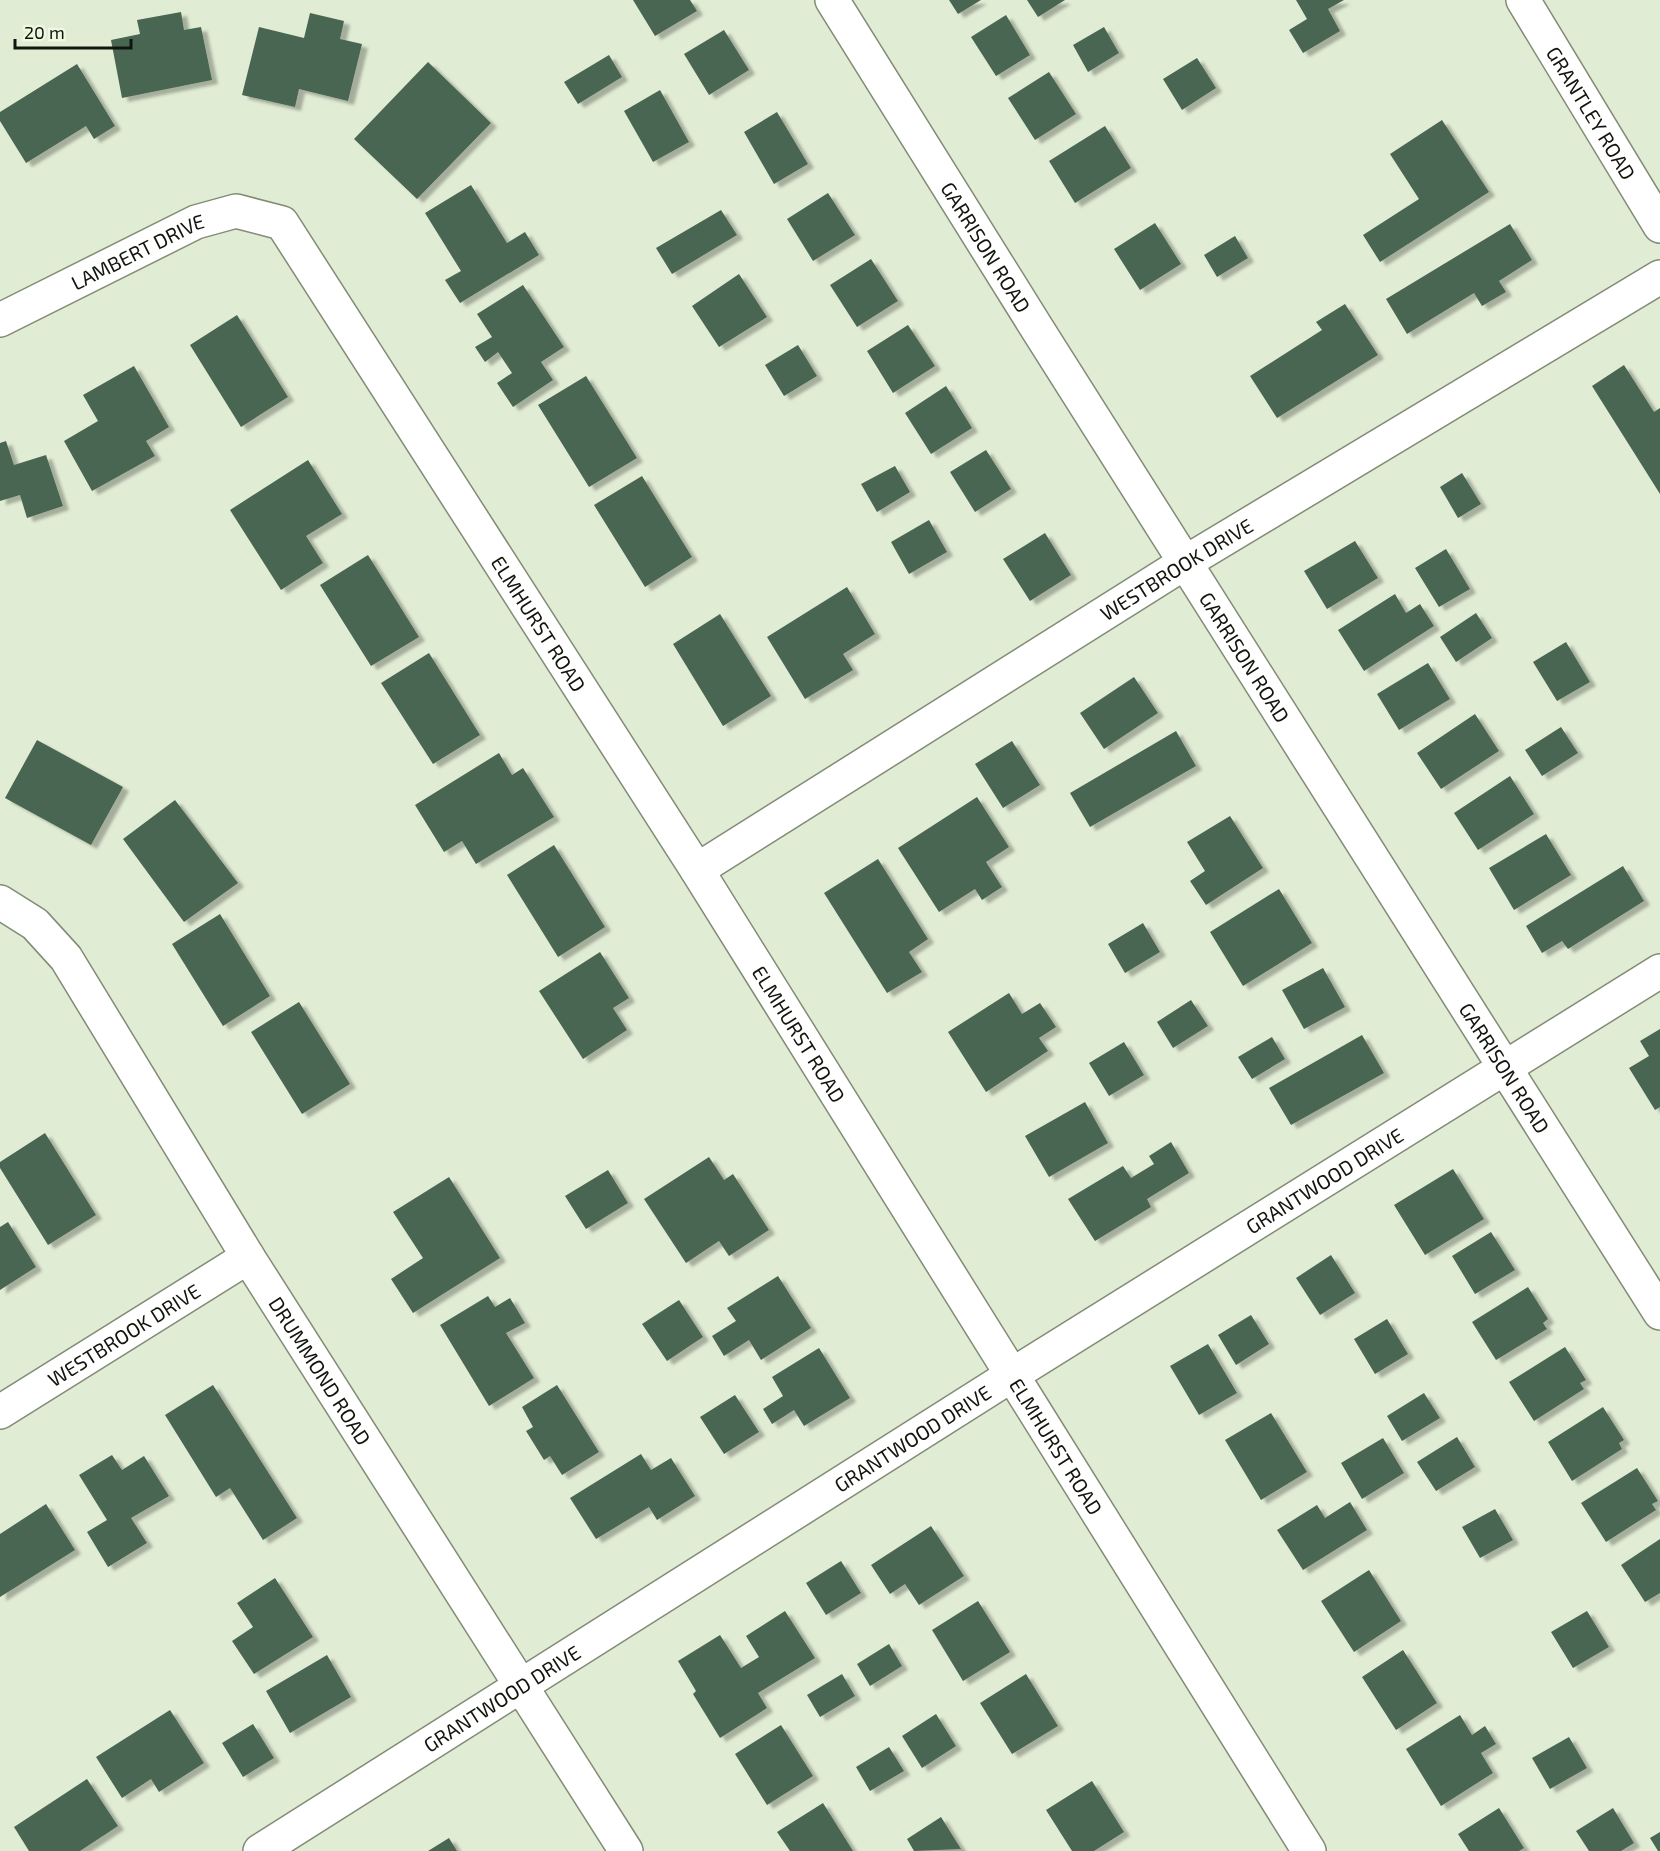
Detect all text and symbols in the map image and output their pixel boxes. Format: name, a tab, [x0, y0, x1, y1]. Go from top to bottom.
scale bar	[15, 12, 130, 50]
text: 20 m	[24, 21, 65, 43]
street label: GRANTLEY ROAD	[1542, 42, 1641, 184]
street label: GARRISON ROAD	[936, 177, 1036, 317]
street label: LAMBERT DRIVE	[67, 208, 207, 295]
street label: WESTBROOK DRIVE	[1096, 513, 1257, 625]
street label: ELMHURST ROAD	[487, 551, 591, 696]
street label: GARRISON ROAD	[1195, 587, 1295, 727]
street label: ELMHURST ROAD	[748, 961, 851, 1107]
street label: GARRISON ROAD	[1455, 998, 1555, 1137]
street label: GRANTWOOD DRIVE	[1241, 1122, 1407, 1238]
street label: WESTBROOK DRIVE	[43, 1278, 204, 1391]
street label: DRUMMOND ROAD	[264, 1292, 376, 1449]
street label: ELMHURST ROAD	[1005, 1374, 1108, 1519]
street label: GRANTWOOD DRIVE	[829, 1380, 995, 1497]
street label: GRANTWOOD DRIVE	[419, 1640, 584, 1757]

